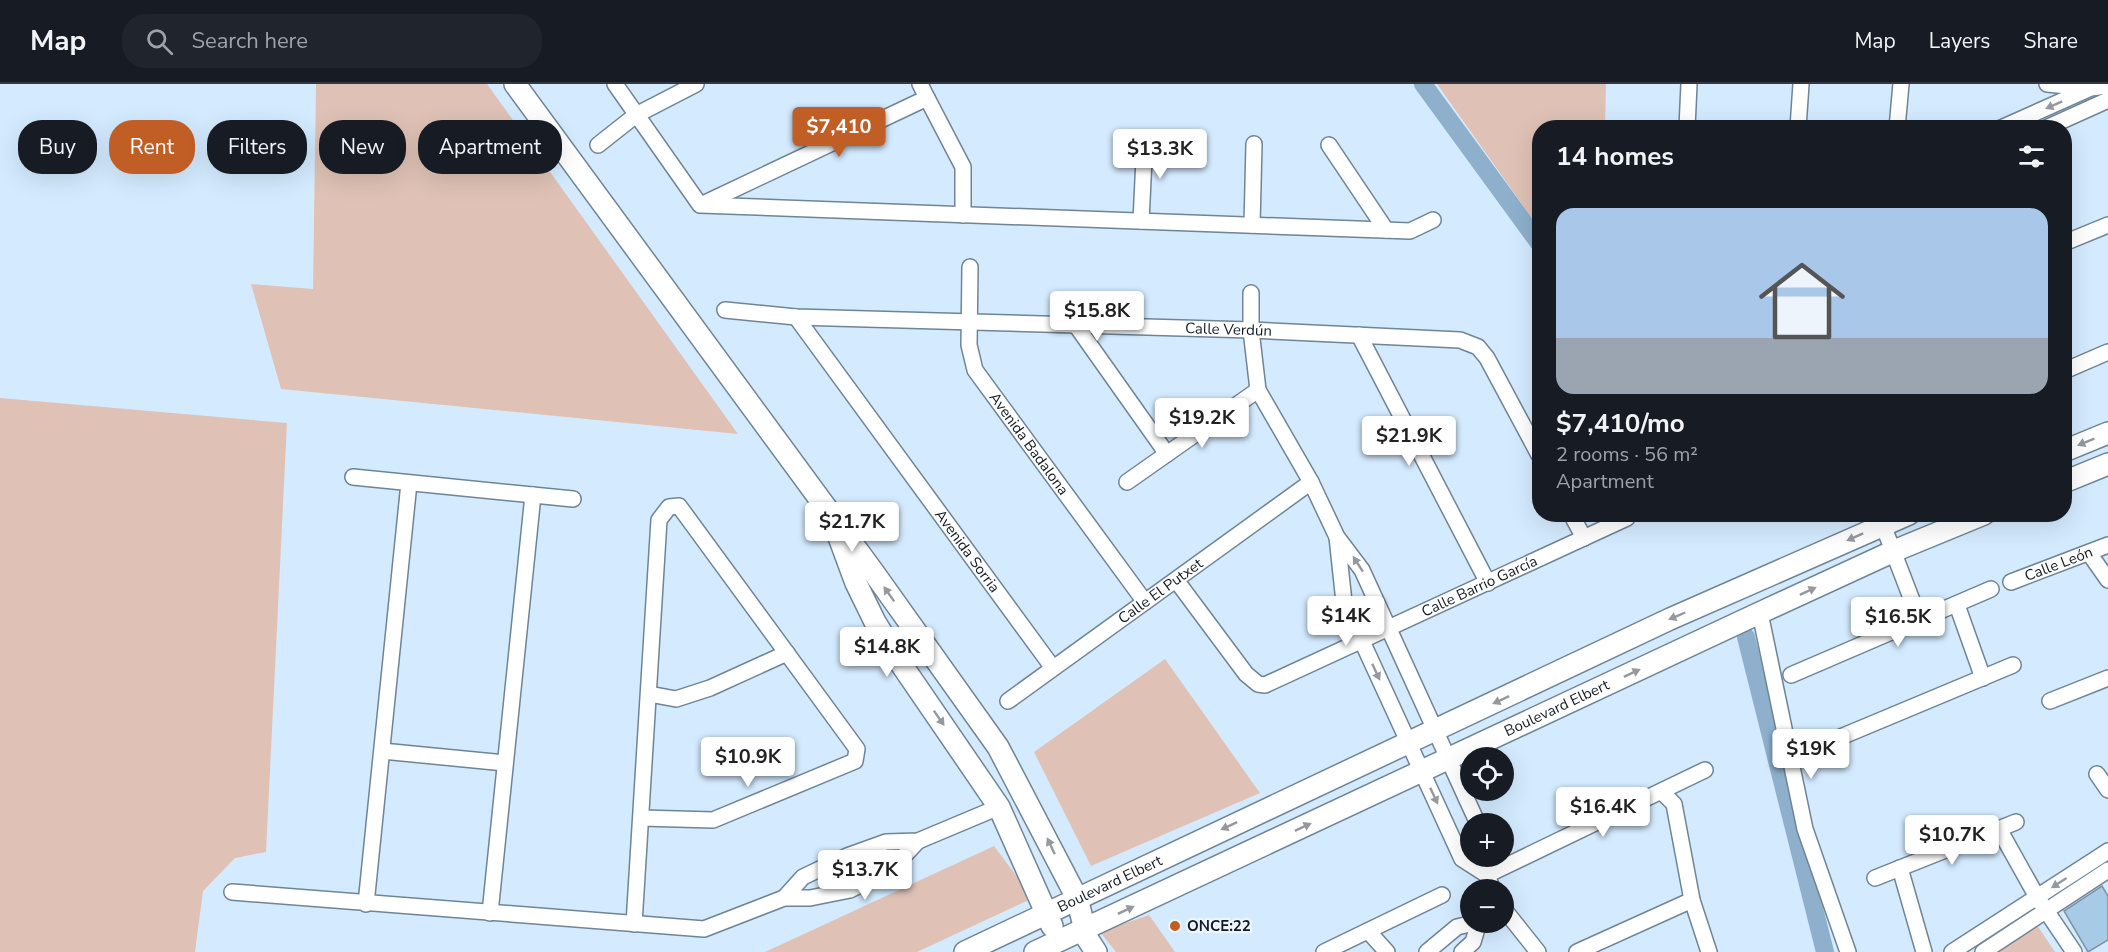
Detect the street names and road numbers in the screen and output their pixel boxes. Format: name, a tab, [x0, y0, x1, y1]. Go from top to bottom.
street label: Calle Verdún	[1185, 318, 1272, 341]
street label: Avenida Badalona	[985, 388, 1073, 499]
street label: Avenida Sorria	[930, 505, 1004, 597]
street label: Calle León	[2022, 542, 2096, 586]
street label: Calle Barrio García	[1418, 551, 1541, 621]
street label: Calle El Putxet	[1114, 553, 1207, 628]
street label: Boulevard Elbert	[1501, 674, 1613, 741]
street label: Boulevard Elbert	[1054, 850, 1166, 917]

